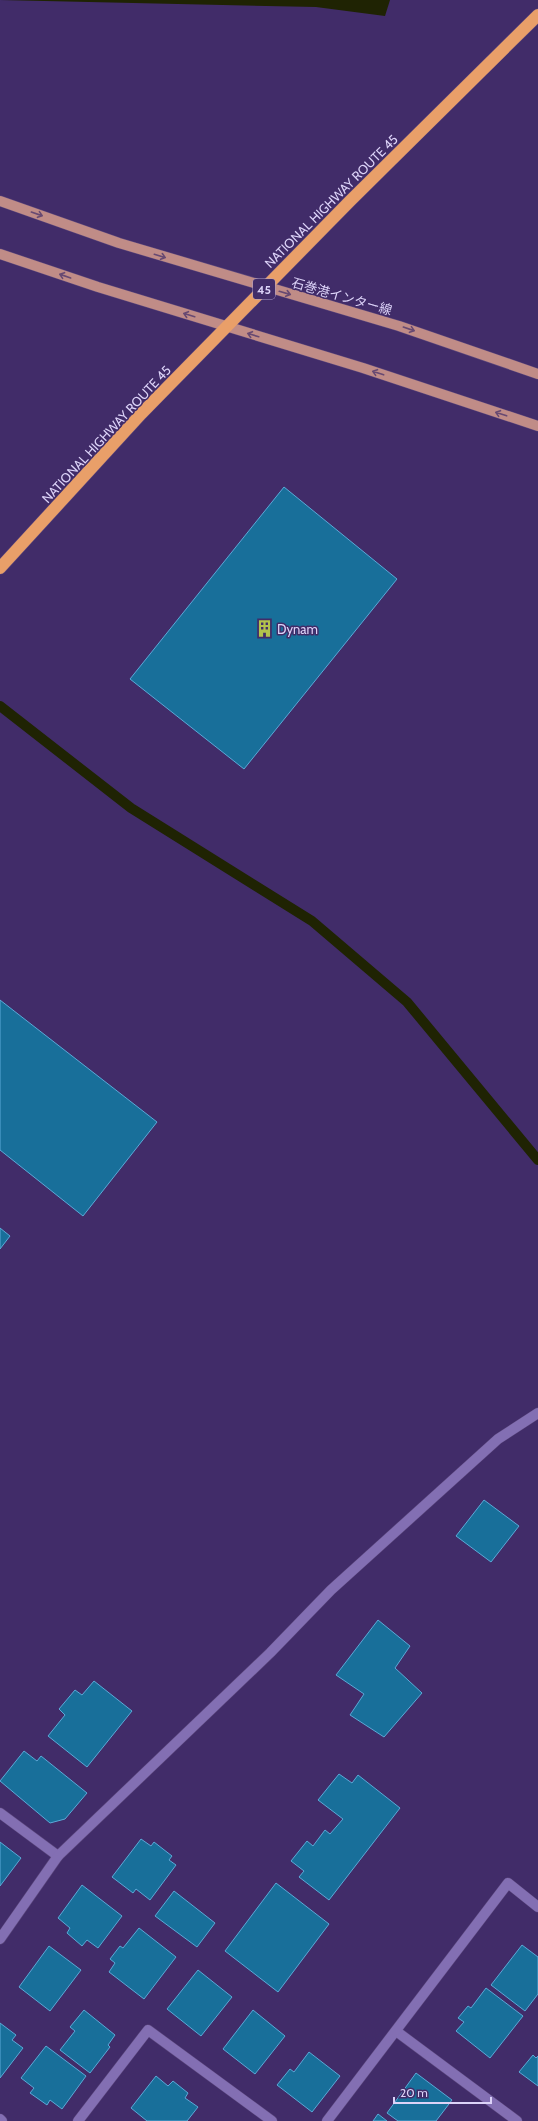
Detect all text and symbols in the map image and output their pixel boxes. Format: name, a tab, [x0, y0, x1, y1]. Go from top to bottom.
street label: NATIONAL HIGHWAY ROUTE 45	[261, 131, 401, 271]
one-way arrow	[30, 211, 42, 219]
one-way arrow	[153, 253, 166, 260]
one-way arrow	[59, 272, 72, 279]
street label: 石巻港インター線	[290, 274, 394, 318]
road number: 45	[253, 279, 275, 299]
one-way arrow	[278, 290, 291, 297]
one-way arrow	[184, 311, 196, 319]
one-way arrow	[403, 326, 415, 334]
one-way arrow	[247, 331, 260, 338]
street label: NATIONAL HIGHWAY ROUTE 45	[38, 362, 174, 506]
one-way arrow	[371, 369, 384, 376]
one-way arrow	[495, 409, 507, 417]
building icon: Dynam	[254, 619, 274, 639]
place label: Dynam	[277, 621, 318, 637]
scale bar	[394, 2079, 491, 2105]
text: 20 m	[400, 2085, 428, 2100]

